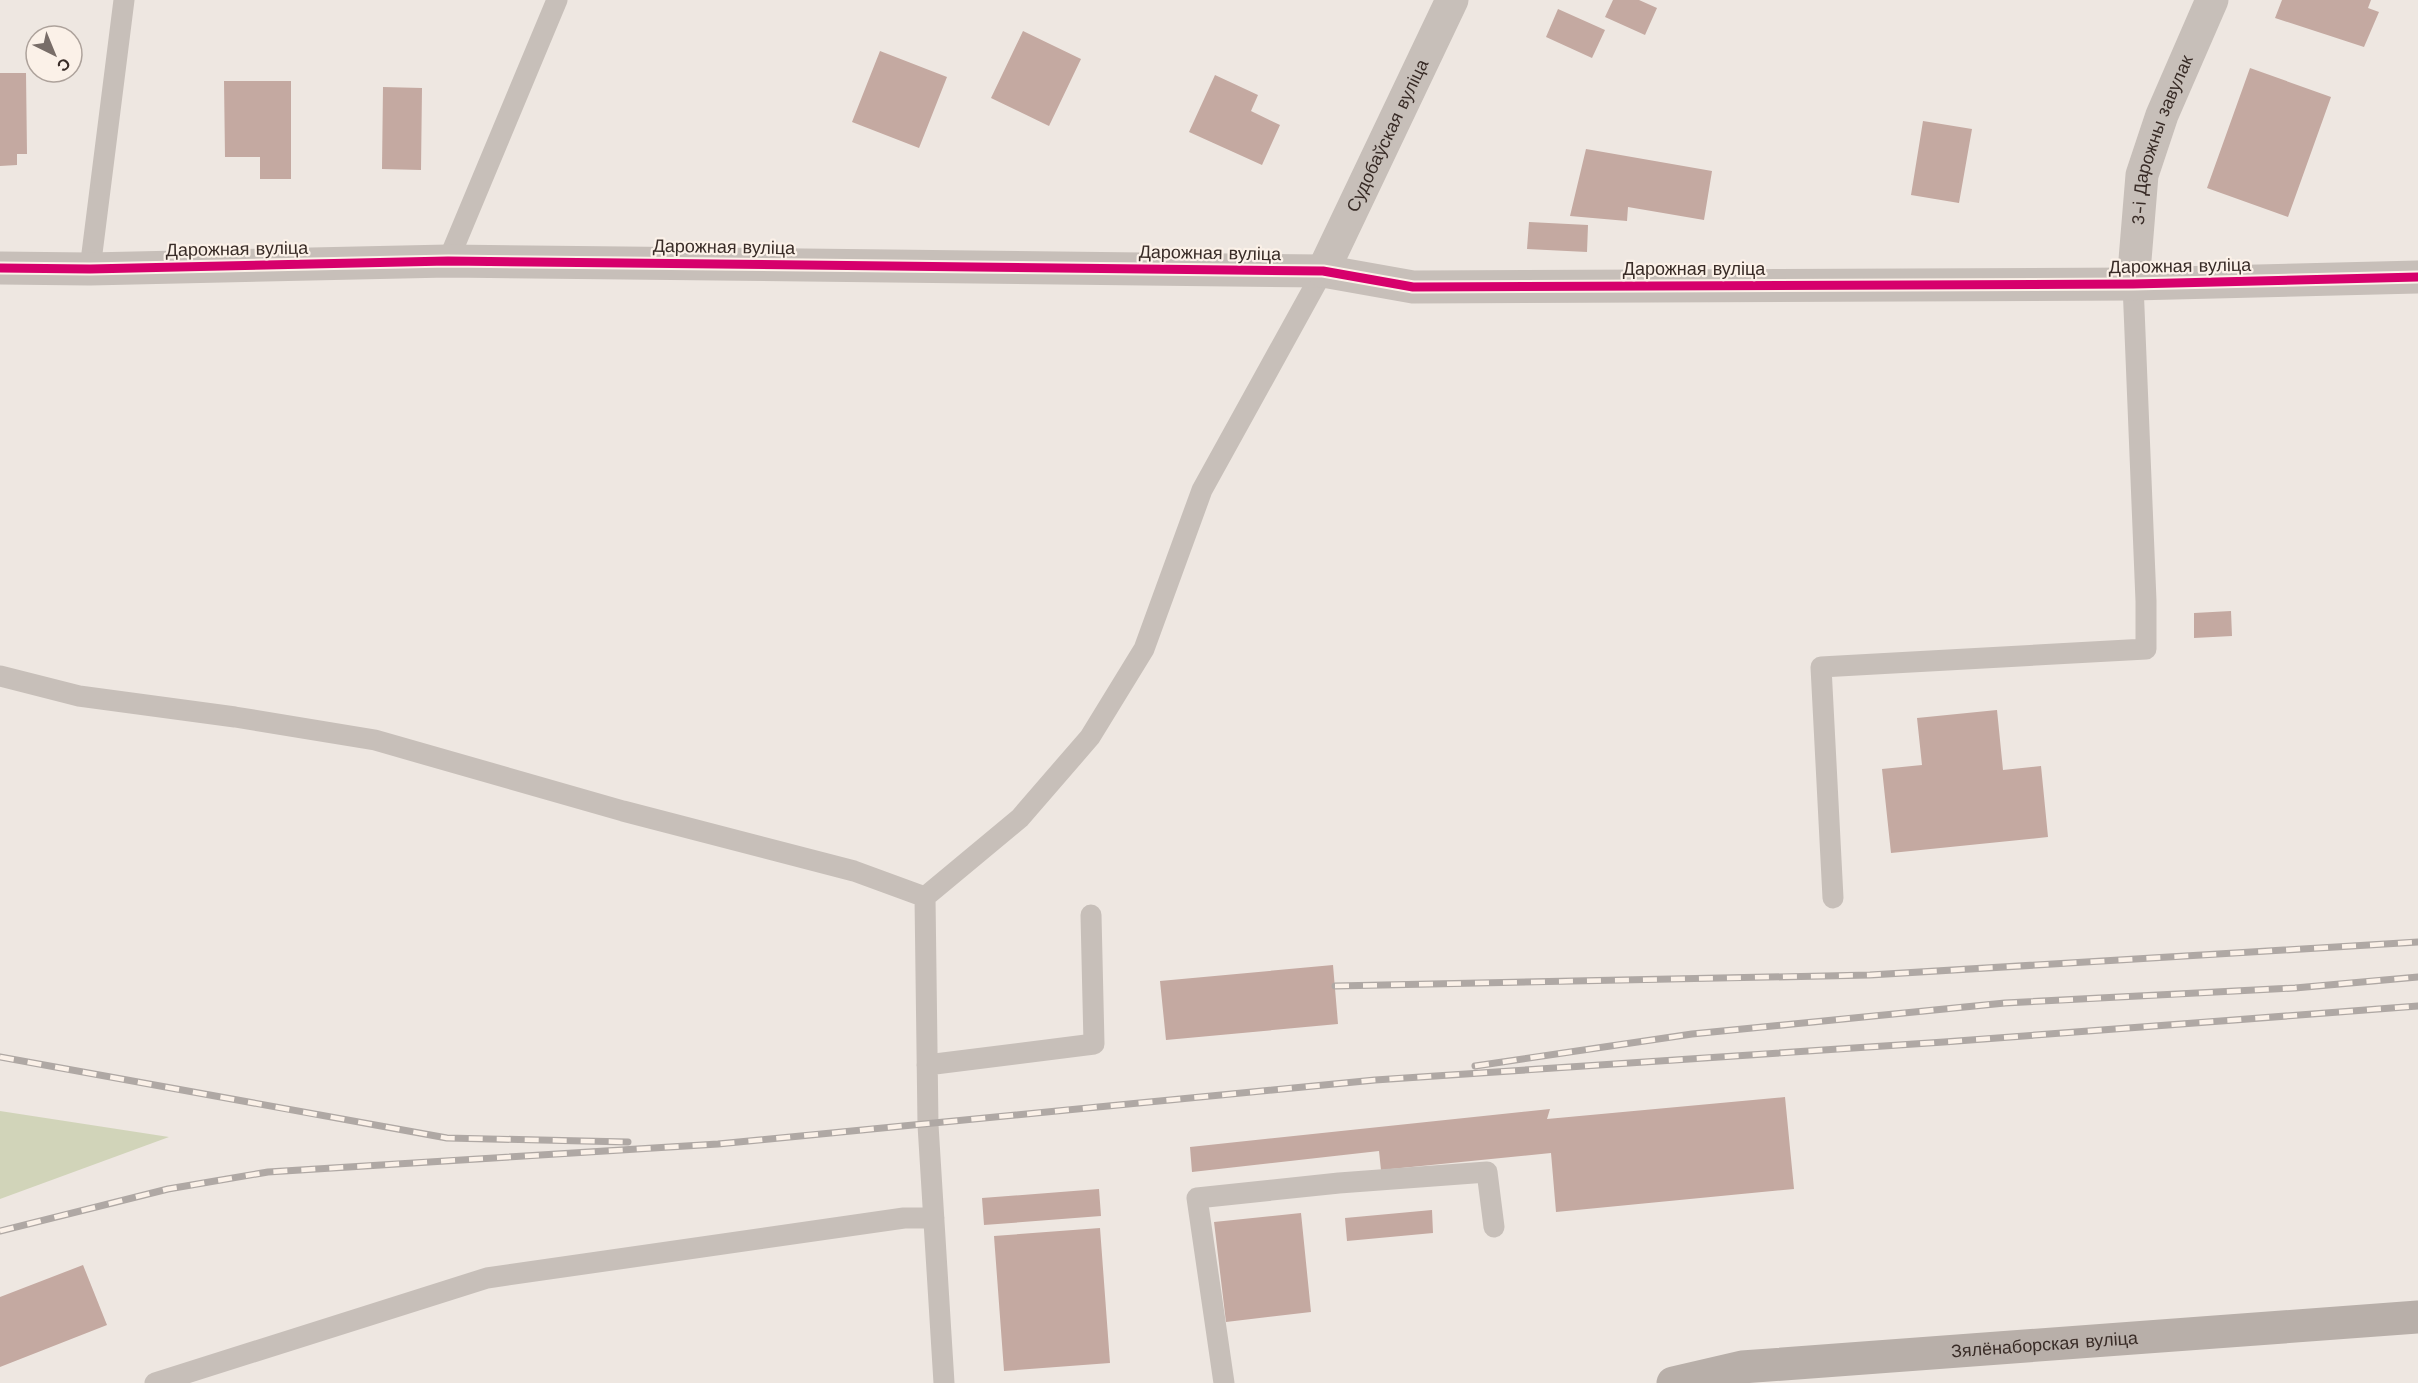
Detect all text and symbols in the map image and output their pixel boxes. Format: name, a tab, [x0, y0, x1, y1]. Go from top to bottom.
north arrow	[24, 24, 84, 84]
street label: 3-і Дарожны завулак	[2127, 52, 2197, 226]
text: С	[53, 54, 75, 76]
street label: Судобаўская вуліца	[1342, 55, 1433, 215]
street label: Дарожная вуліца	[653, 235, 796, 258]
street label: Дарожная вуліца	[166, 237, 309, 260]
street label: Дарожная вуліца	[1139, 241, 1282, 264]
street label: Дарожная вуліца	[2109, 254, 2252, 277]
street label: Дарожная вуліца	[1623, 258, 1766, 279]
street label: Зялёнаборская вуліца	[1950, 1327, 2139, 1362]

